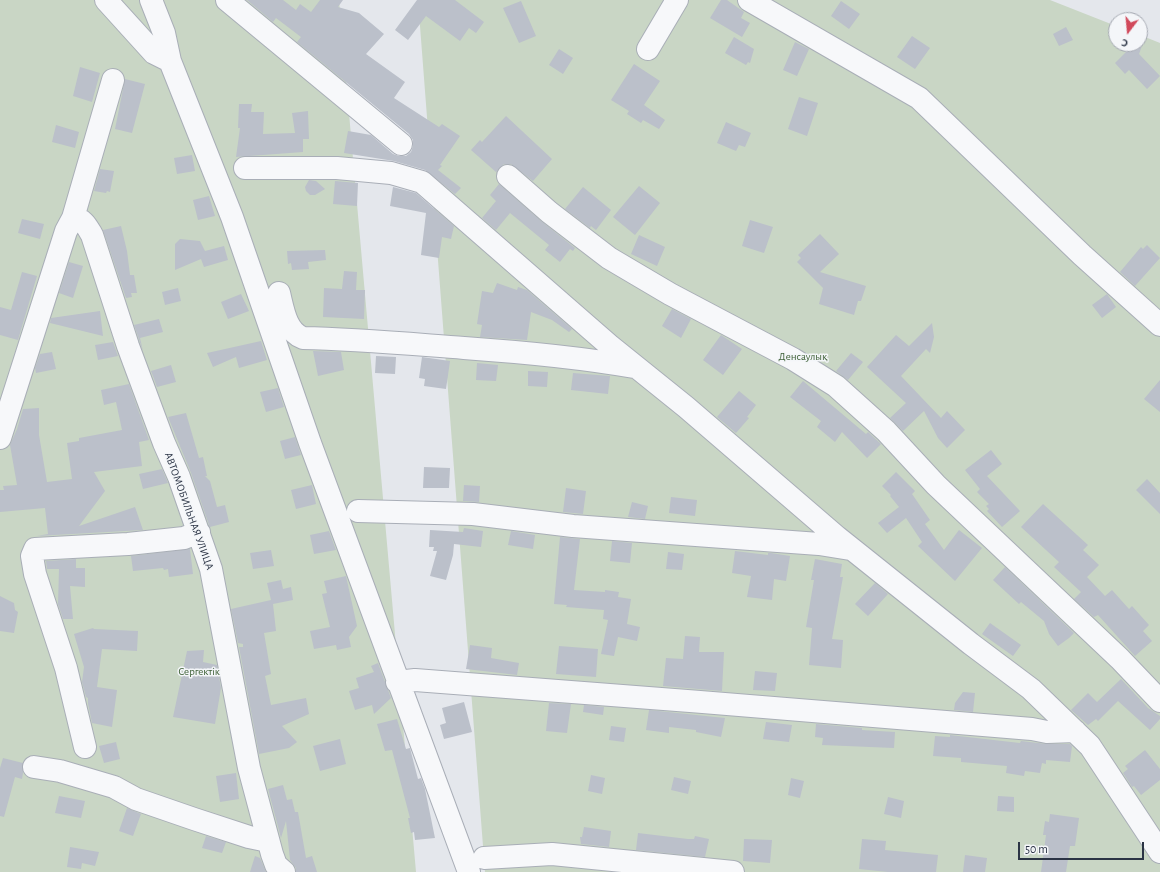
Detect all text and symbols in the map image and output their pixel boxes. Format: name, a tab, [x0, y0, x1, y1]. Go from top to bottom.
north arrow	[1108, 12, 1148, 52]
text: С	[1120, 37, 1129, 49]
park label: Денсаулық	[779, 350, 827, 364]
street label: АВТОМОБИЛЬНАЯ УЛИЦА	[162, 450, 216, 572]
park label: Сергектік	[178, 665, 220, 679]
scale bar	[1020, 834, 1146, 860]
text: 50 m	[1025, 843, 1048, 855]

